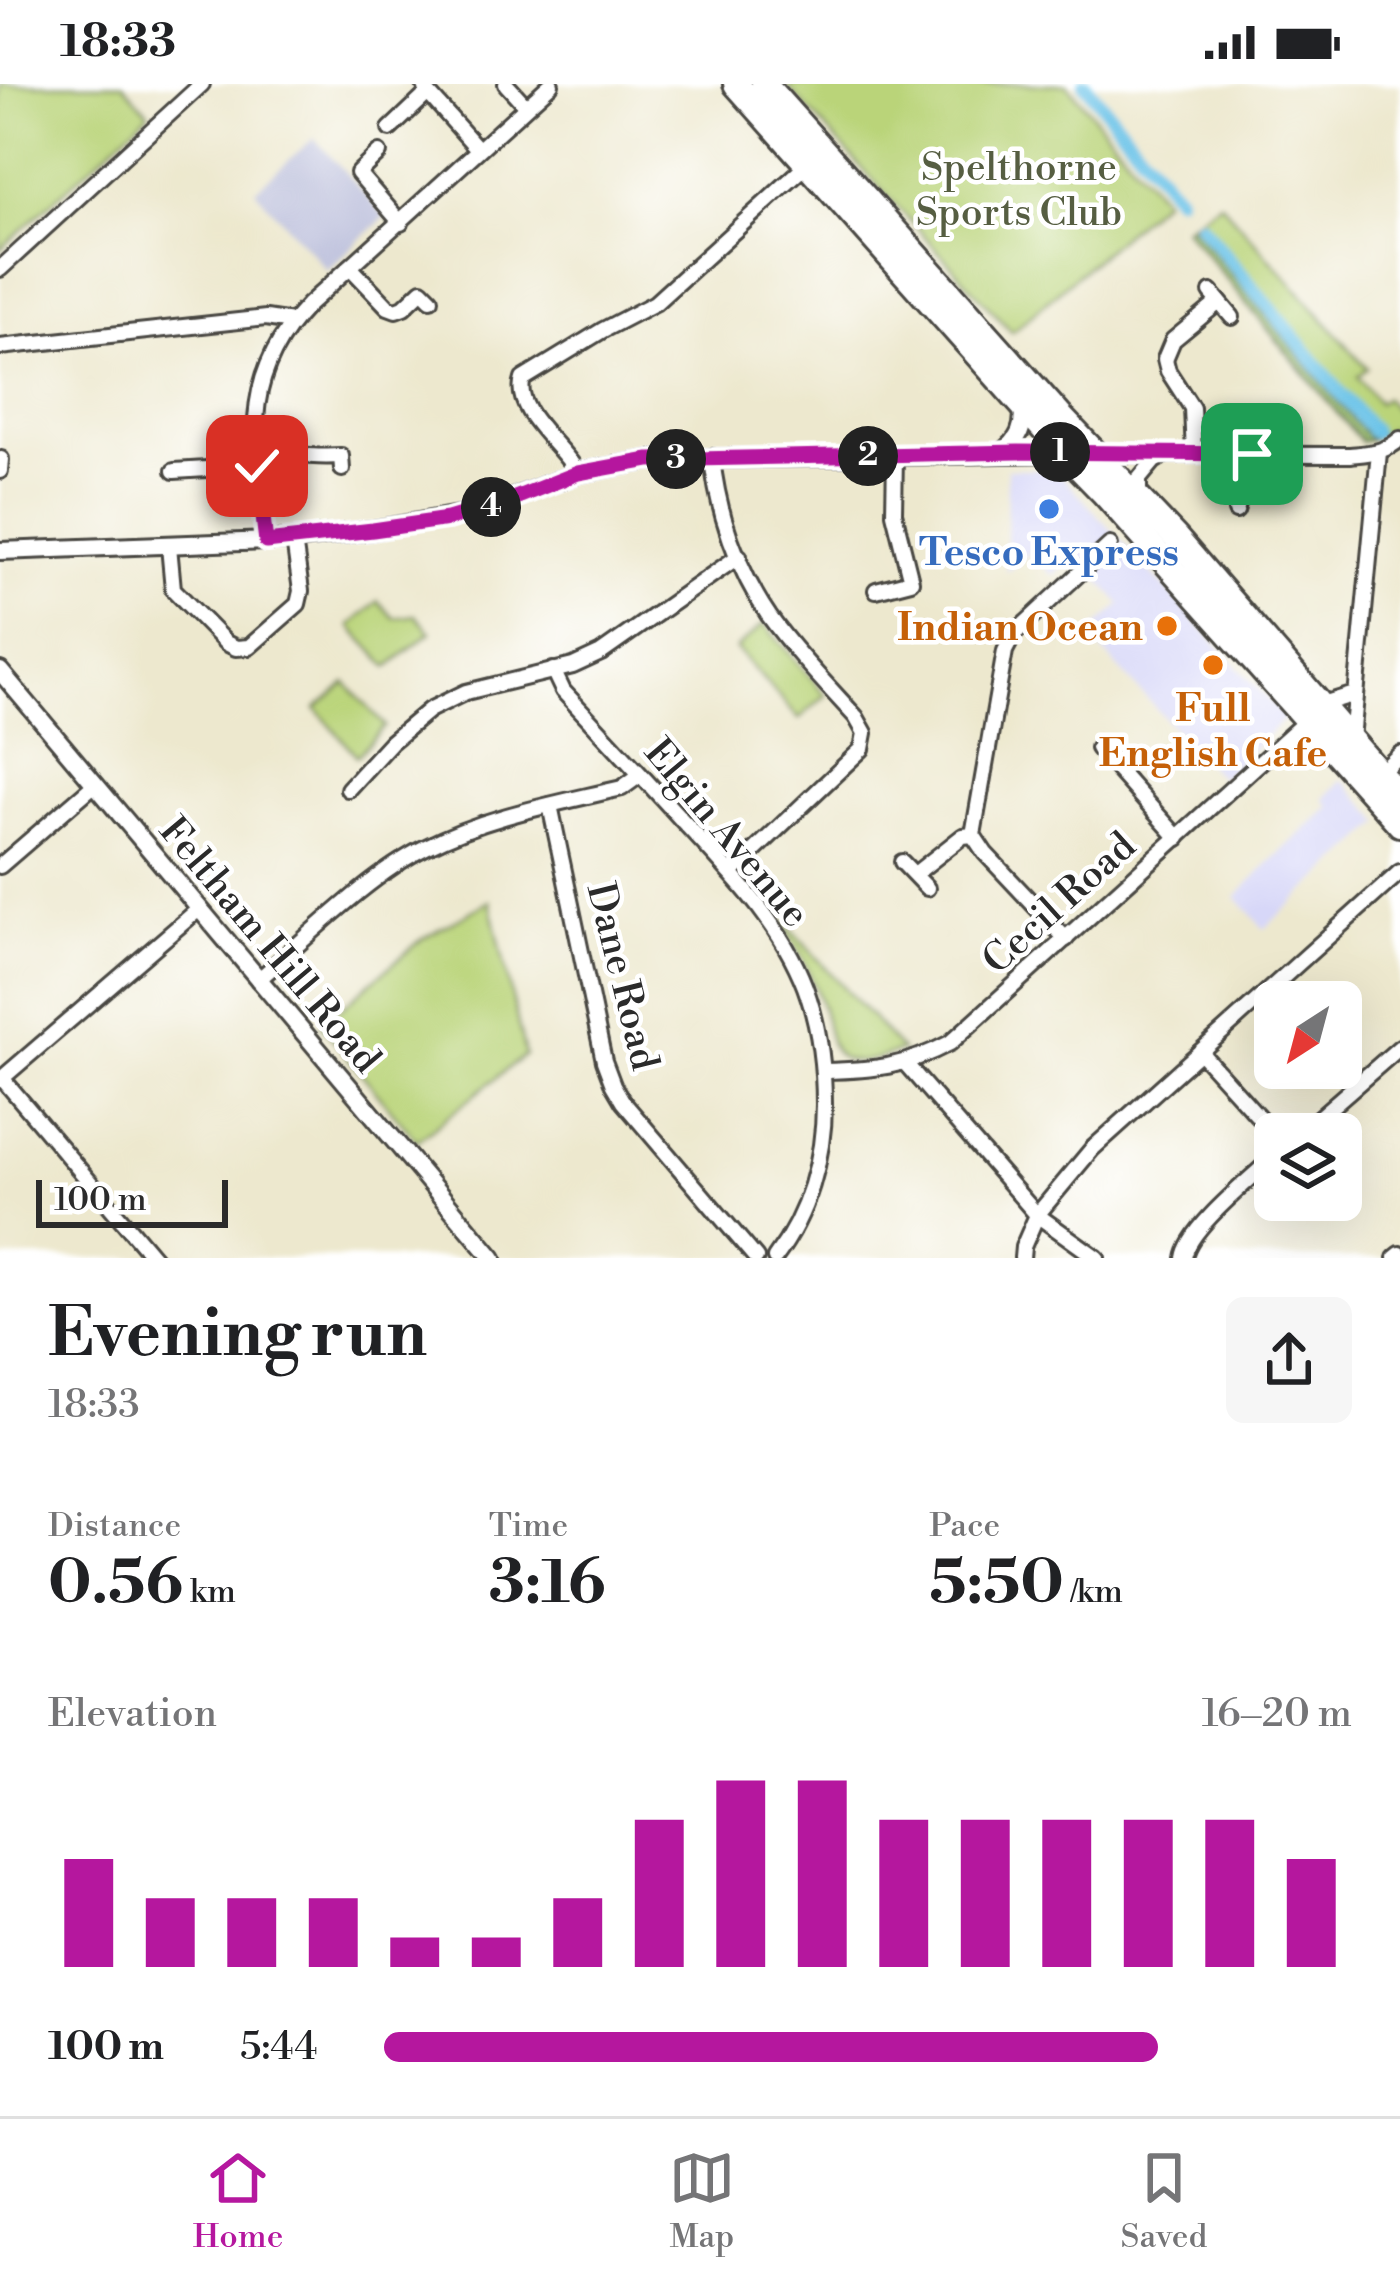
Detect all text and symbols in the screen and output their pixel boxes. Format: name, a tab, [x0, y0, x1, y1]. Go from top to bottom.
text: 18:33	[60, 14, 176, 71]
park label: Spelthorne Sports Club	[916, 144, 1122, 238]
pin	[1201, 403, 1303, 505]
pin	[206, 415, 308, 517]
icon: arrive	[1219, 421, 1285, 487]
pin: 1	[1030, 422, 1090, 482]
pin: 2	[838, 426, 898, 486]
pin: 3	[646, 429, 706, 489]
text: 1	[1052, 431, 1068, 472]
icon: check	[224, 433, 290, 499]
text: 2	[858, 435, 878, 476]
text: 3	[666, 438, 686, 479]
pin: 4	[461, 477, 521, 537]
text: 4	[480, 486, 502, 527]
marker: Tesco Express	[1036, 496, 1062, 522]
place label: Tesco Express	[919, 529, 1179, 578]
place label: Indian Ocean	[897, 604, 1143, 653]
marker: Indian Ocean	[1154, 613, 1180, 639]
marker: Full English Cafe	[1200, 652, 1226, 678]
place label: Full English Cafe	[1099, 685, 1327, 779]
street label: Elgin Avenue	[633, 729, 819, 938]
street label: Feltham Hill Road	[148, 808, 390, 1084]
street label: Cecil Road	[973, 822, 1146, 985]
street label: Dane Road	[575, 878, 669, 1075]
north arrow	[1254, 981, 1362, 1089]
map controls	[1254, 981, 1362, 1221]
button: layers	[1254, 1113, 1362, 1221]
scale bar	[36, 1174, 228, 1227]
text: 100 m	[54, 1180, 147, 1221]
text: Evening run	[48, 1294, 427, 1377]
button: share	[1226, 1297, 1352, 1423]
text: 18:33	[48, 1381, 140, 1430]
text: Distance	[48, 1506, 181, 1547]
text: Time	[489, 1506, 568, 1547]
text: Pace	[929, 1506, 1000, 1547]
text: 0.56	[48, 1547, 183, 1622]
text: 3:16	[489, 1547, 606, 1622]
text: 5:50	[929, 1547, 1064, 1622]
text: km	[183, 1572, 236, 1613]
text: /km	[1064, 1572, 1123, 1613]
text: Elevation	[48, 1690, 217, 1739]
text: 16–20 m	[1202, 1690, 1352, 1739]
text: 100 m	[48, 2023, 164, 2072]
text: 5:44	[240, 2023, 318, 2072]
tab: Home	[193, 2145, 283, 2258]
tab: Map	[669, 2145, 735, 2258]
tab: Saved	[1121, 2145, 1207, 2258]

